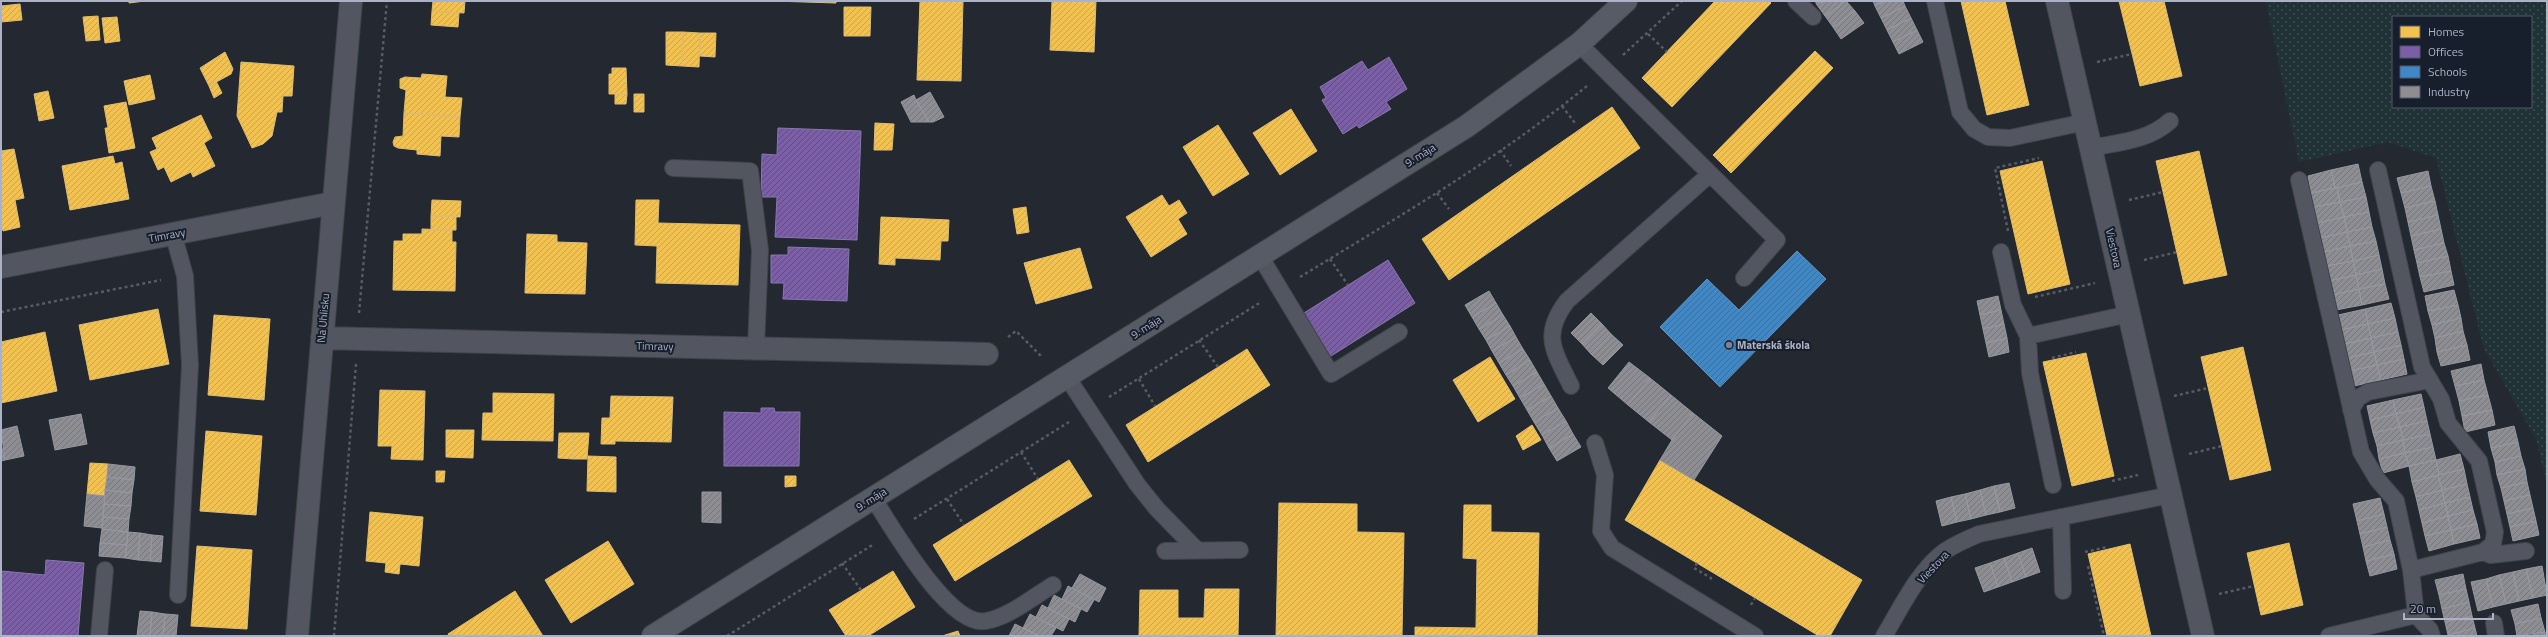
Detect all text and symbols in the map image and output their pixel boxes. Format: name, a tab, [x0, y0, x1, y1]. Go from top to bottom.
legend	[2392, 16, 2532, 108]
text: Homes	[2428, 22, 2464, 41]
text: Offices	[2428, 42, 2464, 61]
text: Schools	[2428, 62, 2468, 81]
text: Industry	[2428, 82, 2470, 101]
street label: 9. mája	[1402, 139, 1439, 171]
street label: Timravy	[147, 223, 187, 246]
street label: Viestova	[2102, 227, 2126, 270]
street label: Na Uhlisku	[313, 292, 333, 343]
street label: 9. mája	[1128, 311, 1165, 343]
place label: Materská škola	[1737, 337, 1810, 353]
street label: Timravy	[636, 338, 674, 354]
marker: Materská škola	[1724, 340, 1734, 350]
street label: 9. mája	[853, 483, 890, 515]
street label: Viestova	[1914, 547, 1953, 587]
scale bar	[2404, 595, 2493, 621]
text: 20 m	[2410, 599, 2436, 618]

